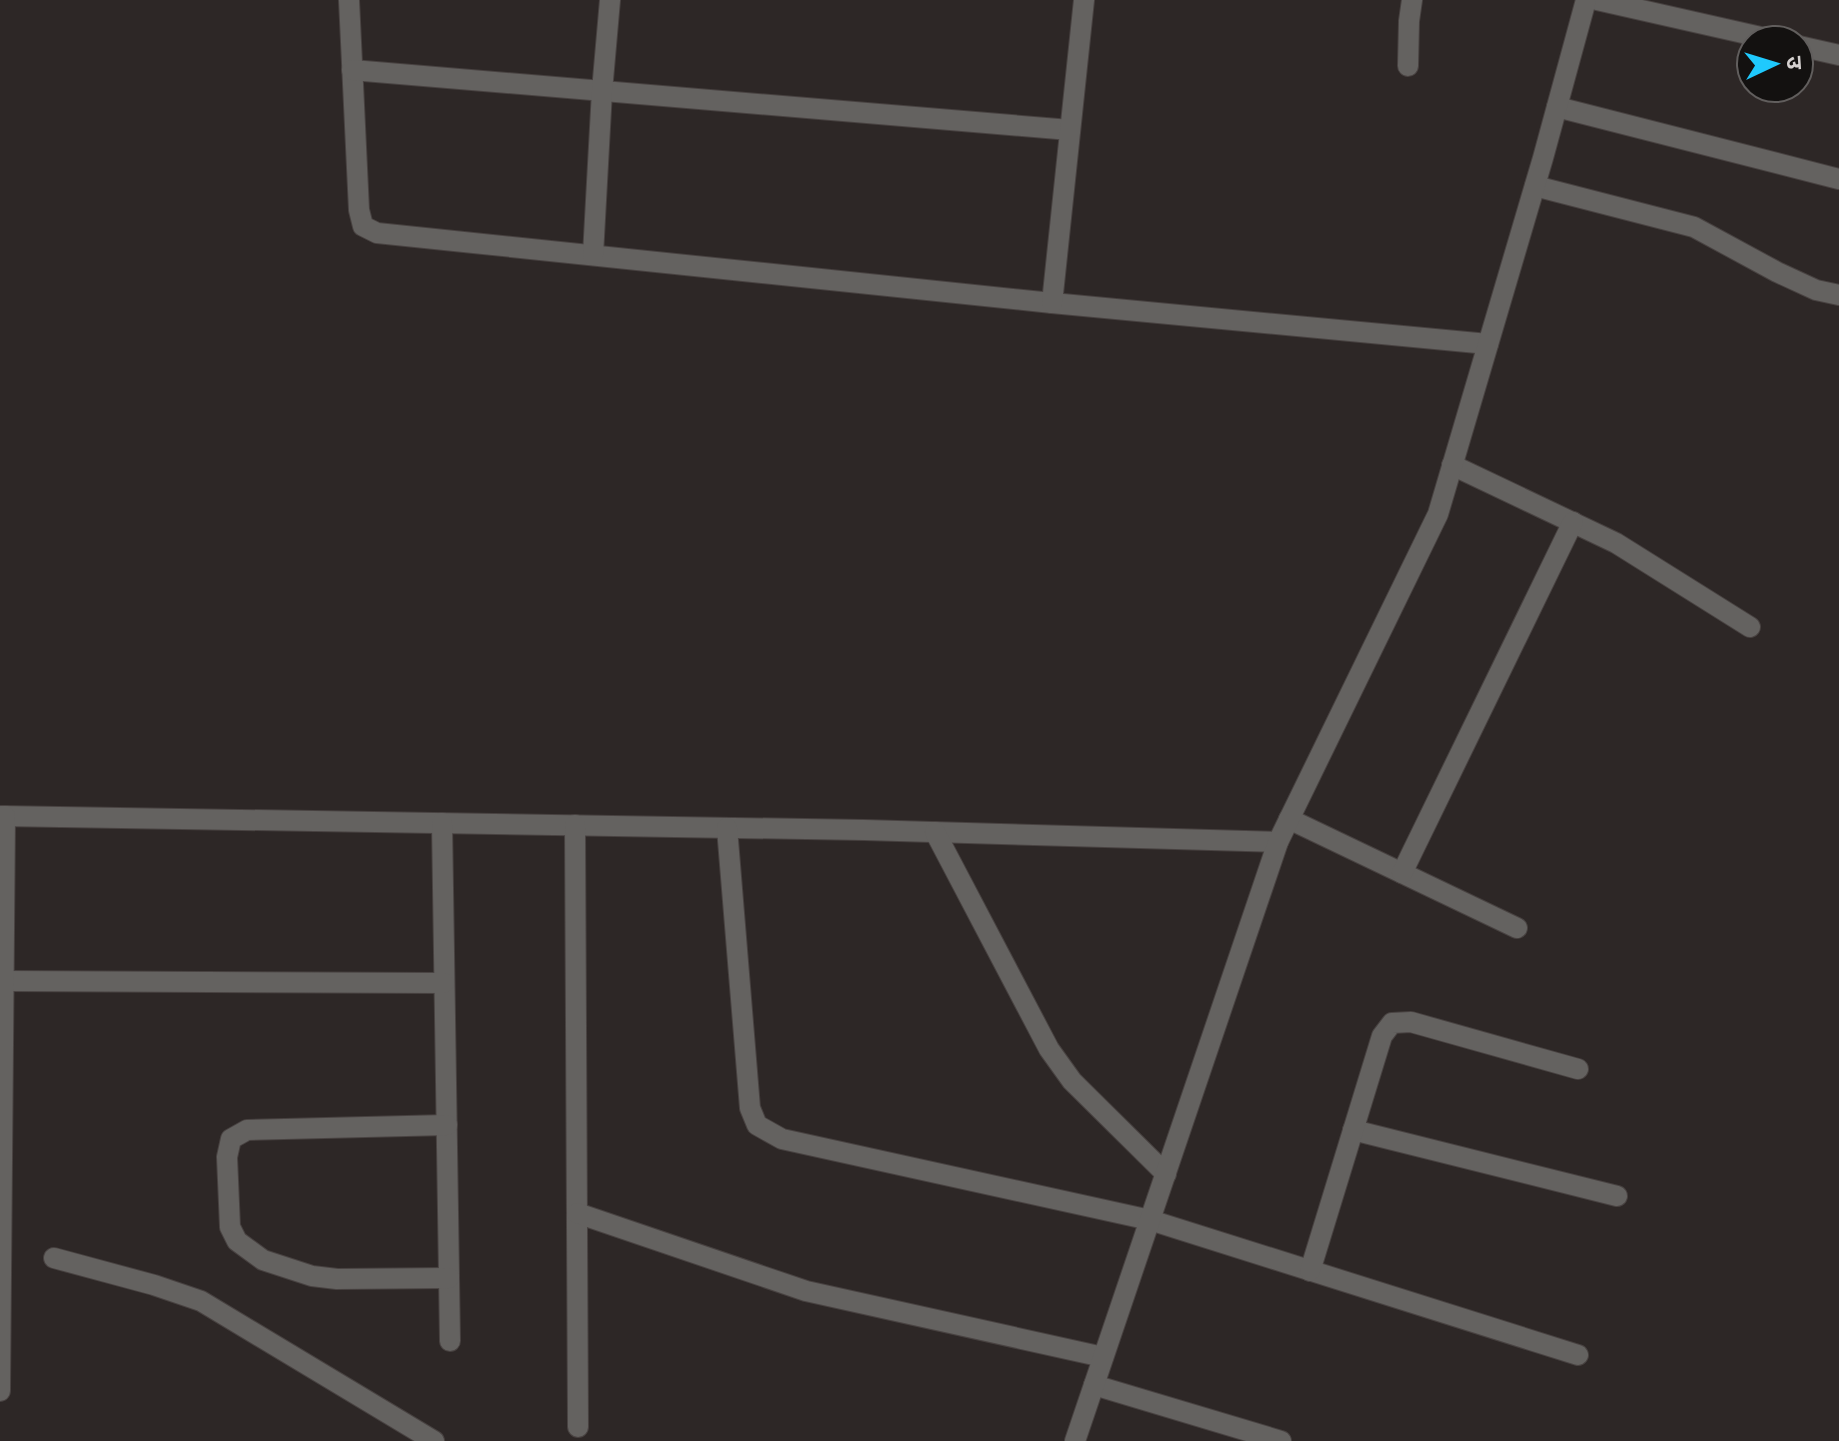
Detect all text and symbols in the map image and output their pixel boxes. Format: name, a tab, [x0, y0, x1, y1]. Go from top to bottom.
north arrow	[1735, 24, 1815, 104]
text: उ	[1781, 55, 1808, 71]

